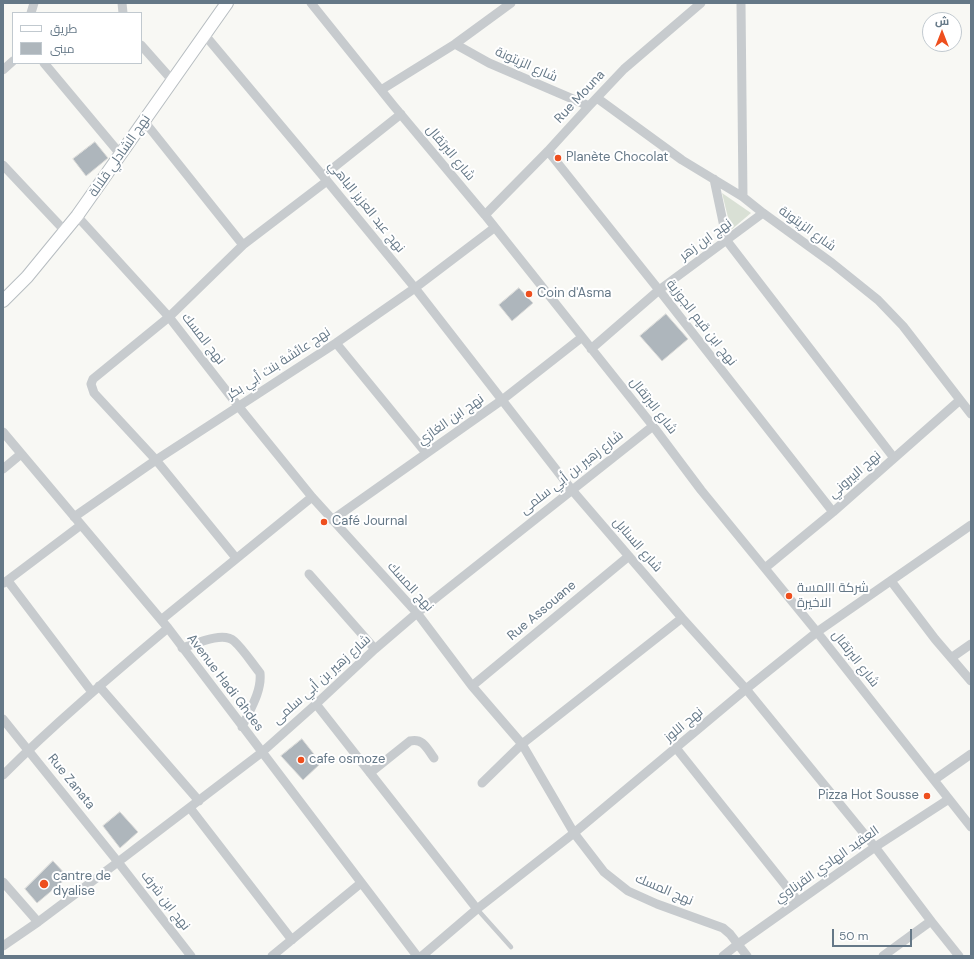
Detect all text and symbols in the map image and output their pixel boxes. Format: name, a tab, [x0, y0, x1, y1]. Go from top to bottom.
legend	[12, 12, 142, 64]
north arrow	[922, 12, 962, 52]
text: ش	[935, 14, 949, 28]
text: طريق	[50, 21, 77, 37]
text: مبنى	[50, 41, 75, 57]
street label: شارع الزيتونة	[492, 44, 560, 86]
street label: Rue Mouna	[552, 67, 608, 127]
street label: نهج الشادلي قلالة	[86, 112, 154, 200]
street label: شارع البرتقال	[422, 122, 478, 184]
place label: Planète Chocolat	[566, 150, 668, 166]
marker: Planète Chocolat	[553, 153, 563, 163]
street label: نهج عبد العزيز الباهي	[324, 158, 408, 256]
street label: شارع الزيتونة	[776, 203, 838, 255]
street label: نهج ابن زهر	[677, 216, 735, 264]
street label: نهج ابن قيم الجوزية	[663, 277, 739, 369]
place label: Coin d'Asma	[537, 286, 611, 302]
marker: Coin d'Asma	[524, 289, 534, 299]
street label: نهج المسك	[178, 310, 228, 368]
street label: نهج عائشة بنت أبي بكر	[224, 325, 334, 403]
street label: شارع البرتقال	[626, 375, 680, 437]
street label: نهج ابن الغازي	[415, 391, 487, 449]
street label: شارع زهير بن أبي سلمى	[517, 428, 627, 518]
street label: نهج البيروني	[826, 448, 884, 502]
place label: Café Journal	[332, 514, 407, 530]
street label: شارع السنابل	[609, 515, 665, 575]
marker: Café Journal	[319, 517, 329, 527]
street label: نهج المسك	[384, 559, 436, 615]
street label: Rue Assouane	[505, 578, 579, 644]
place label: شركة االمسة الاخيرة	[797, 581, 869, 612]
marker: شركة االمسة الاخيرة	[784, 591, 794, 601]
street label: شارع البرتقال	[828, 628, 882, 690]
street label: Avenue Hadi Ghdes	[183, 631, 267, 735]
street label: شارع زهير بن أبي سلمى	[270, 632, 374, 728]
street label: نهج اللوز	[661, 704, 707, 746]
street label: Rue Zanata	[44, 751, 98, 813]
place label: cafe osmoze	[309, 752, 385, 768]
marker: cafe osmoze	[296, 755, 306, 765]
place label: Pizza Hot Sousse	[818, 788, 919, 804]
marker: Pizza Hot Sousse	[922, 791, 932, 801]
street label: العقيد الهادي القرناوي	[772, 823, 882, 907]
street label: نهج ابن شرف	[137, 868, 193, 934]
place label: cantre de dyalise	[53, 869, 111, 900]
street label: نهج المسك	[633, 871, 695, 909]
marker: cantre de dyalise	[38, 878, 50, 890]
scale bar	[834, 921, 914, 947]
text: 50 m	[839, 928, 868, 944]

